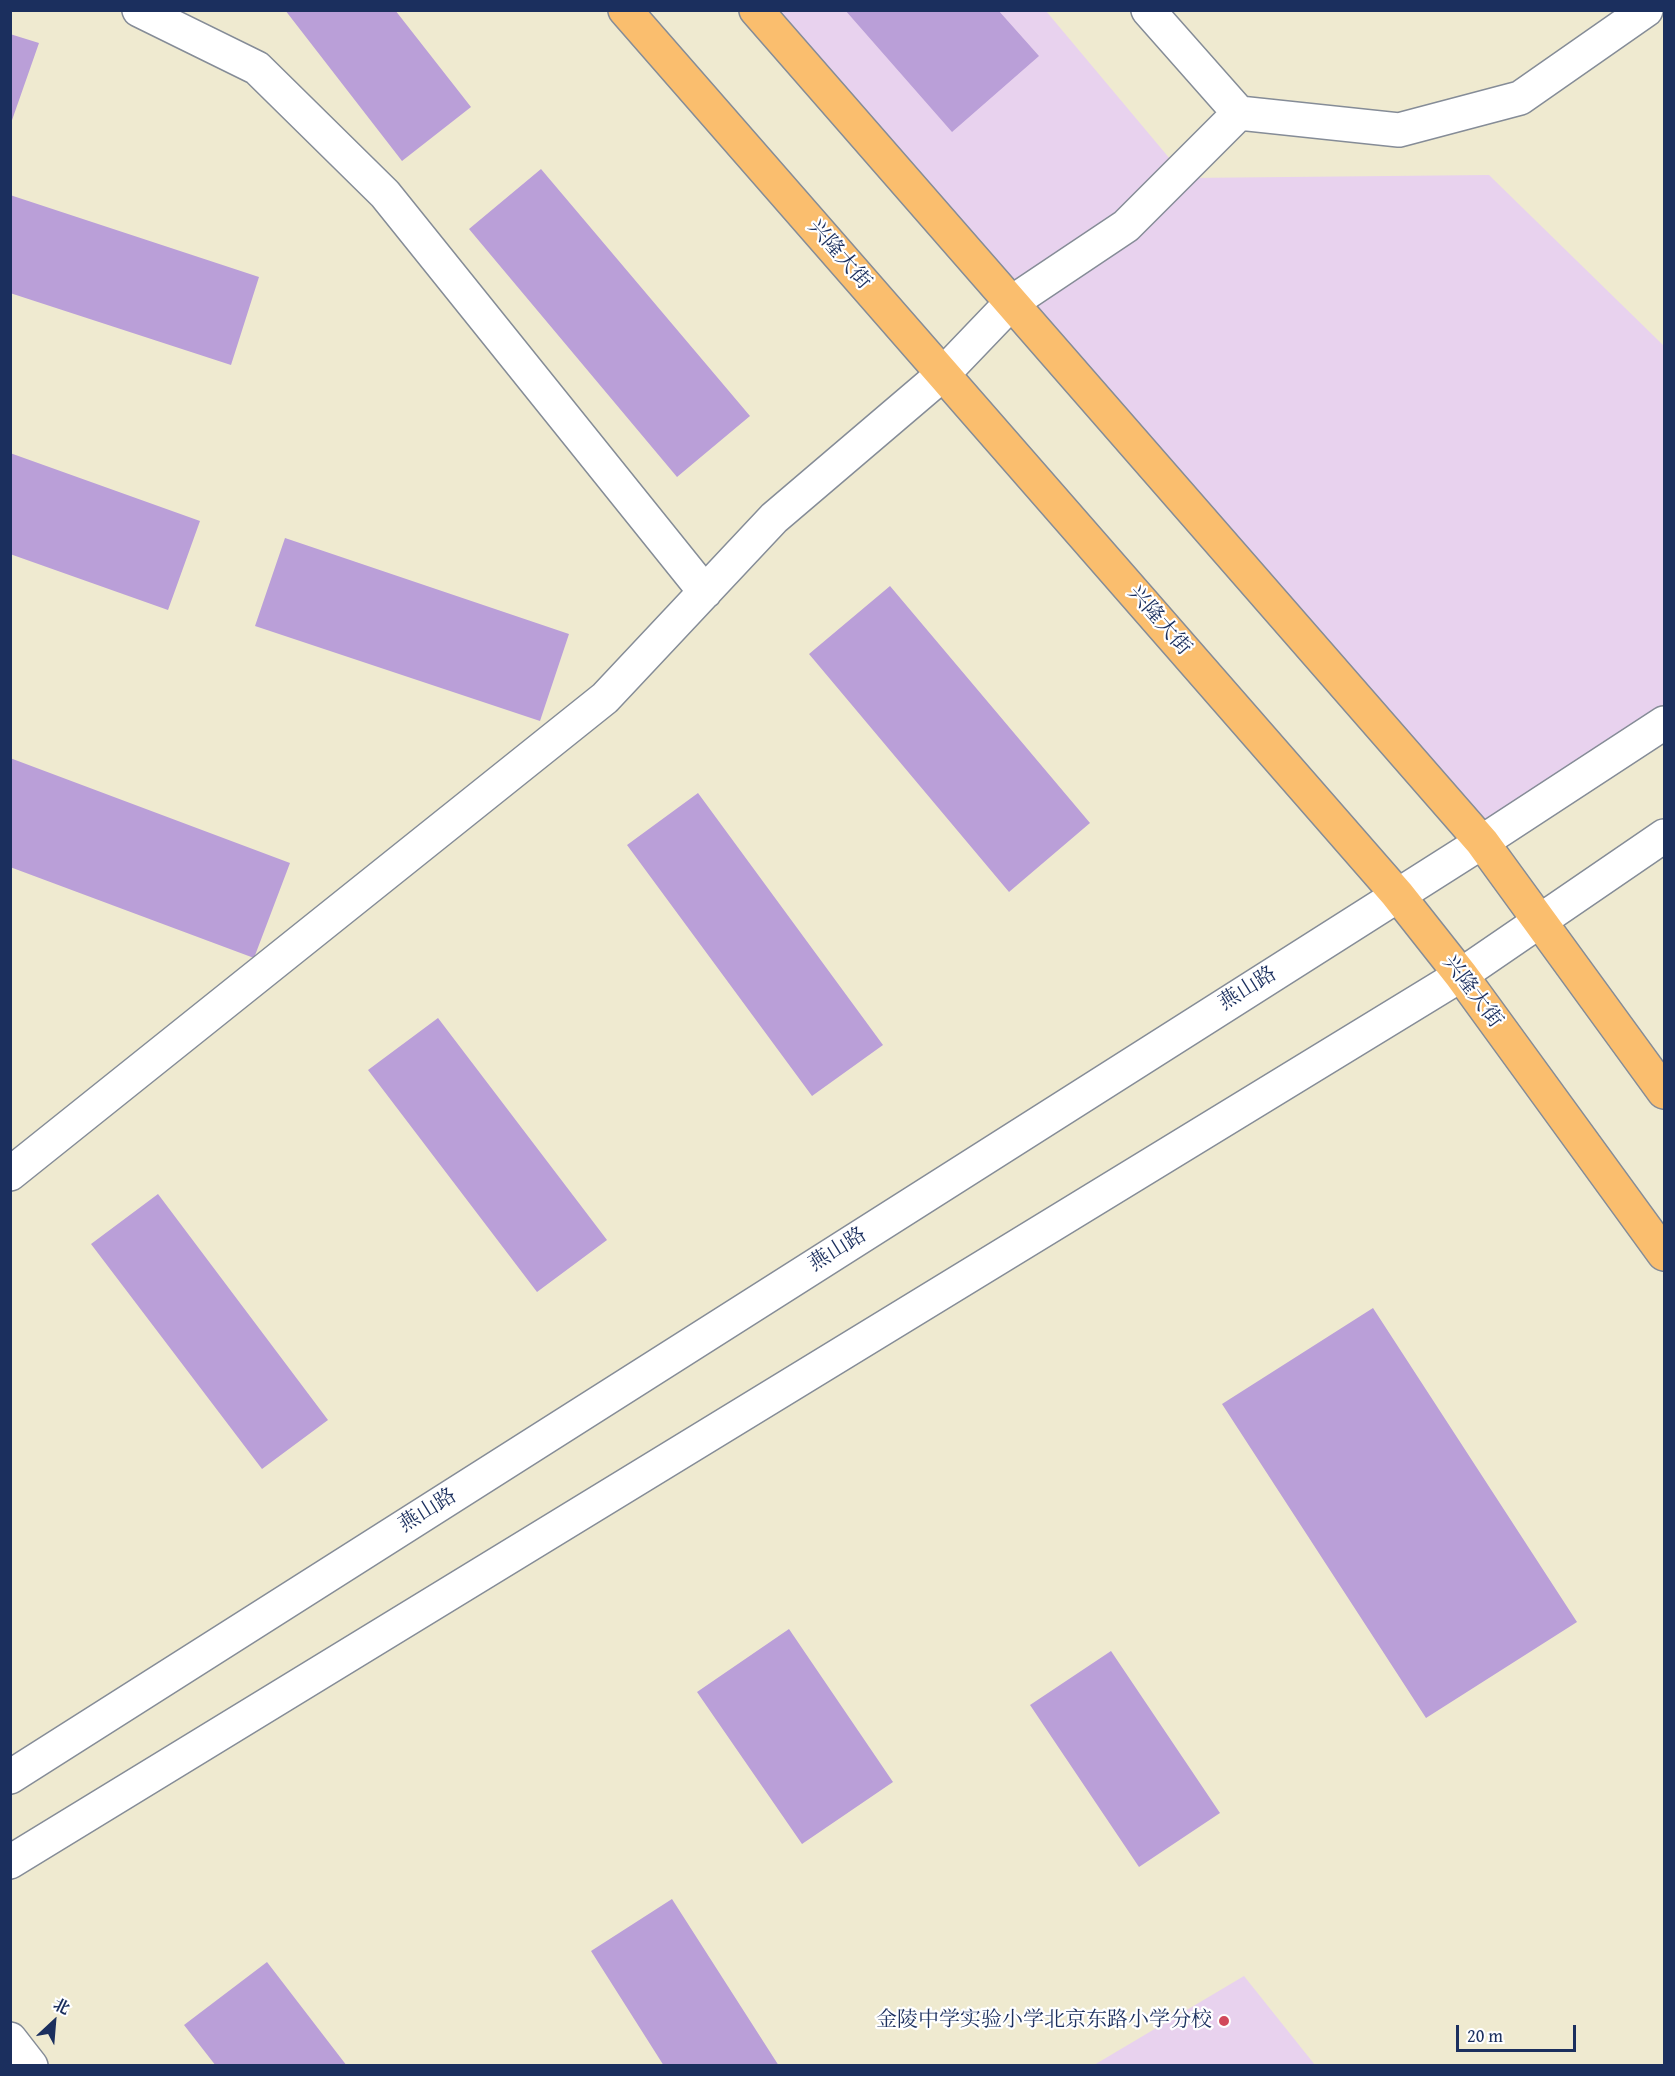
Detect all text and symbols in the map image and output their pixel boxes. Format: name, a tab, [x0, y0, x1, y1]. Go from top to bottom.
street label: 兴隆大街	[802, 215, 876, 295]
street label: 兴隆大街	[1122, 581, 1196, 661]
street label: 兴隆大街	[1437, 951, 1507, 1033]
street label: 燕山路	[1215, 962, 1281, 1016]
street label: 燕山路	[805, 1223, 871, 1277]
street label: 燕山路	[395, 1484, 461, 1538]
north arrow	[24, 1992, 84, 2052]
text: 北	[49, 1992, 74, 2020]
place label: 金陵中学实验小学北京东路小学分校	[876, 2008, 1212, 2034]
scale bar	[1459, 2013, 1579, 2051]
marker: 金陵中学实验小学北京东路小学分校	[1217, 2014, 1231, 2028]
text: 20 m	[1467, 2022, 1503, 2049]

